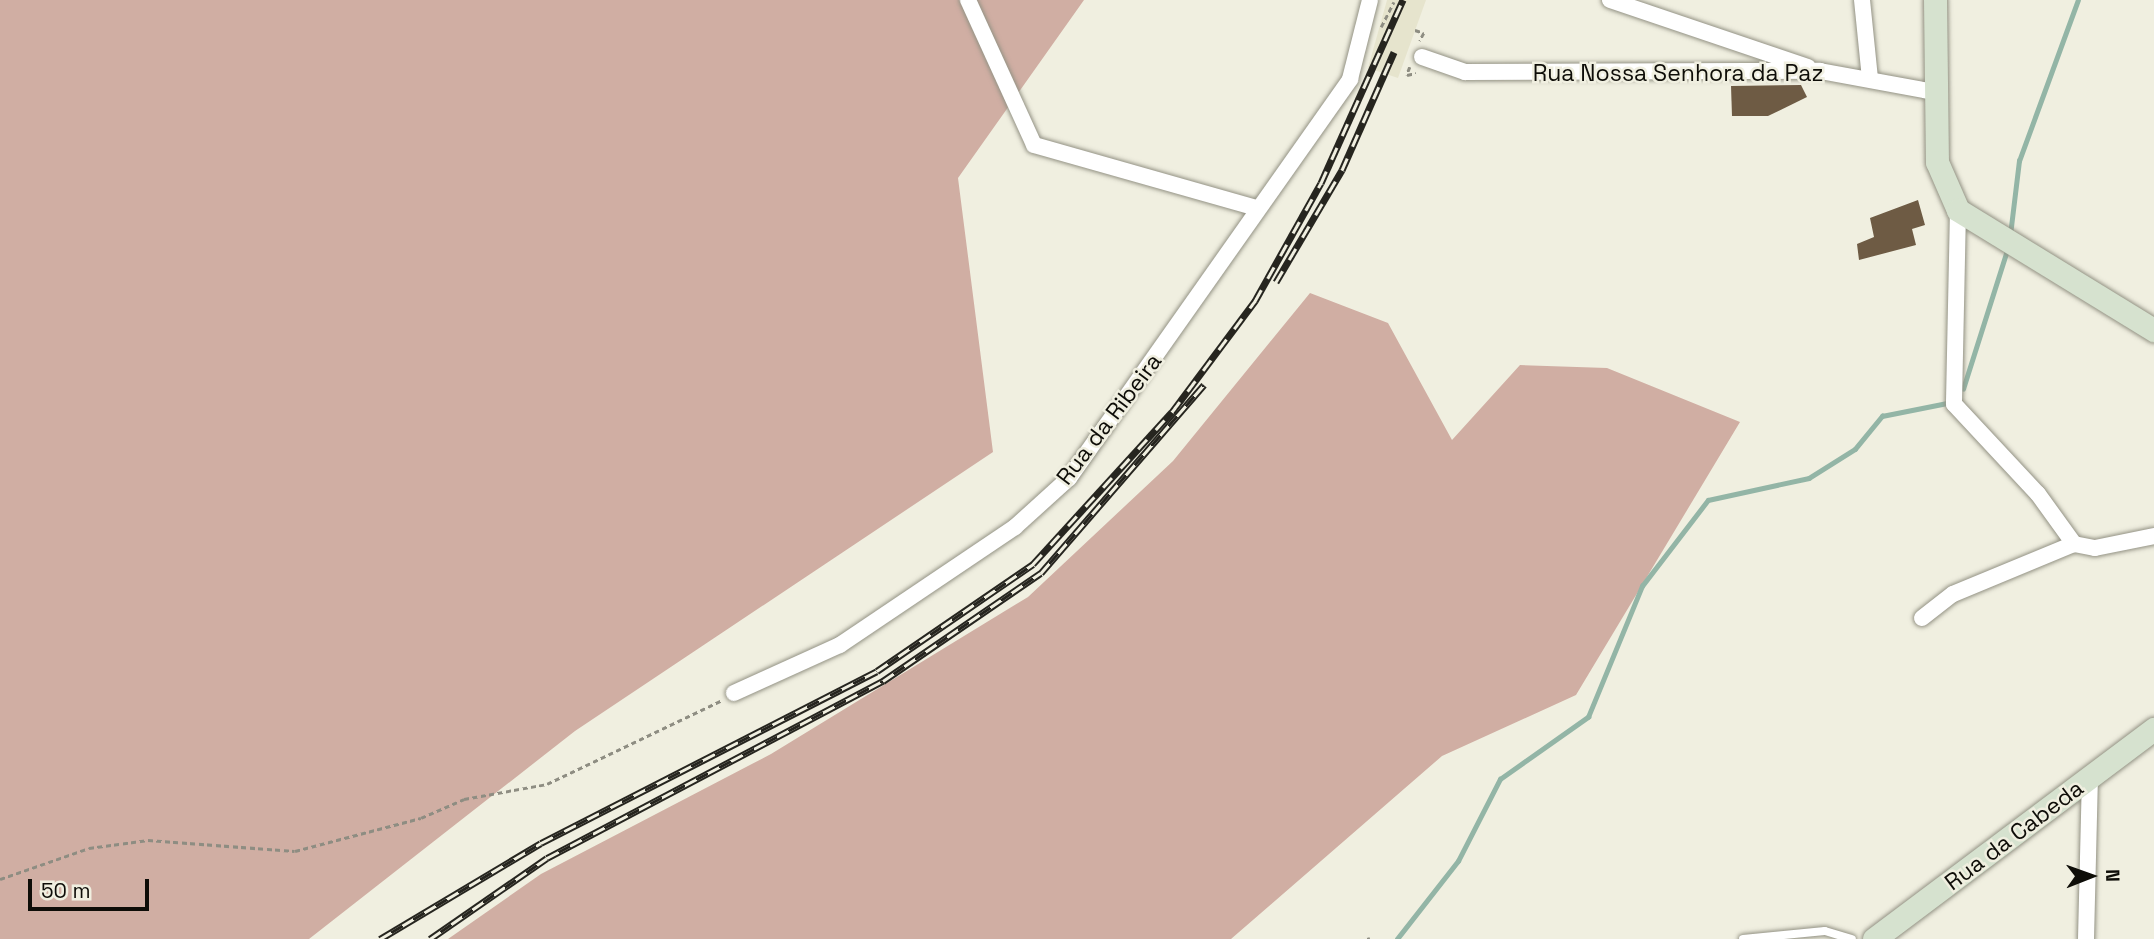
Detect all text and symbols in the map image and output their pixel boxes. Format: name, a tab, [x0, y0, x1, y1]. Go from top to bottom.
street label: Rua Nossa Senhora da Paz	[1533, 59, 1823, 87]
street label: Rua da Ribeira	[1051, 348, 1167, 490]
street label: Rua da Cabeda	[1939, 774, 2089, 896]
north arrow	[2056, 841, 2126, 911]
scale bar	[32, 866, 152, 910]
text: N	[2100, 869, 2125, 882]
text: 50 m	[41, 877, 91, 904]

